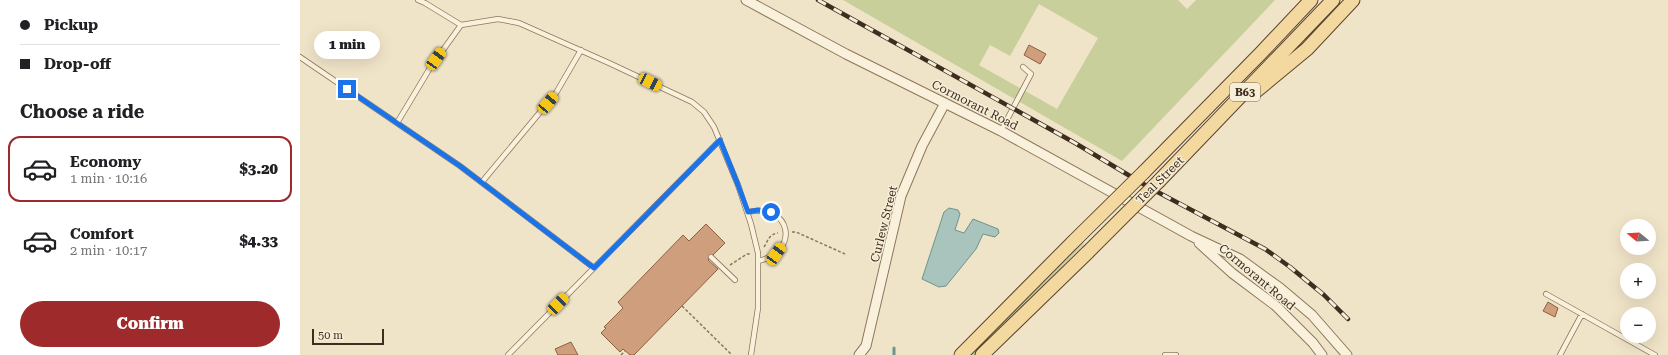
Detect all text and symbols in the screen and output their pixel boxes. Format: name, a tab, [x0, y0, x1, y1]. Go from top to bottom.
text: Pickup	[44, 16, 98, 34]
callout: 1 min	[314, 31, 380, 59]
text: 1 min	[329, 37, 365, 52]
car	[424, 46, 448, 72]
text: Drop-off	[44, 55, 111, 73]
car	[637, 71, 663, 93]
street label: Cormorant Road	[929, 77, 1021, 133]
route end	[338, 80, 356, 98]
road number: B63	[1230, 83, 1260, 101]
car	[536, 90, 560, 116]
text: Choose a ride	[20, 101, 144, 122]
icon: car	[22, 151, 58, 187]
text: Economy	[70, 153, 141, 171]
street label: Teal Street	[1133, 153, 1187, 207]
text: $3.20	[239, 160, 278, 178]
text: 1 min · 10:16	[70, 171, 147, 186]
street label: Curlew Street	[868, 184, 900, 264]
route start	[762, 203, 780, 221]
north arrow	[1620, 219, 1656, 255]
map controls	[1620, 219, 1656, 343]
icon: car	[22, 223, 58, 259]
text: Comfort	[70, 225, 134, 243]
text: $4.33	[239, 232, 278, 250]
car	[764, 241, 788, 267]
street label: Cormorant Road	[1216, 241, 1298, 313]
text: 2 min · 10:17	[70, 243, 147, 258]
button: +	[1620, 263, 1656, 299]
car	[545, 291, 571, 317]
button: Confirm	[20, 301, 280, 347]
button: −	[1620, 307, 1656, 343]
scale bar	[312, 327, 384, 346]
text: 50 m	[318, 329, 343, 342]

